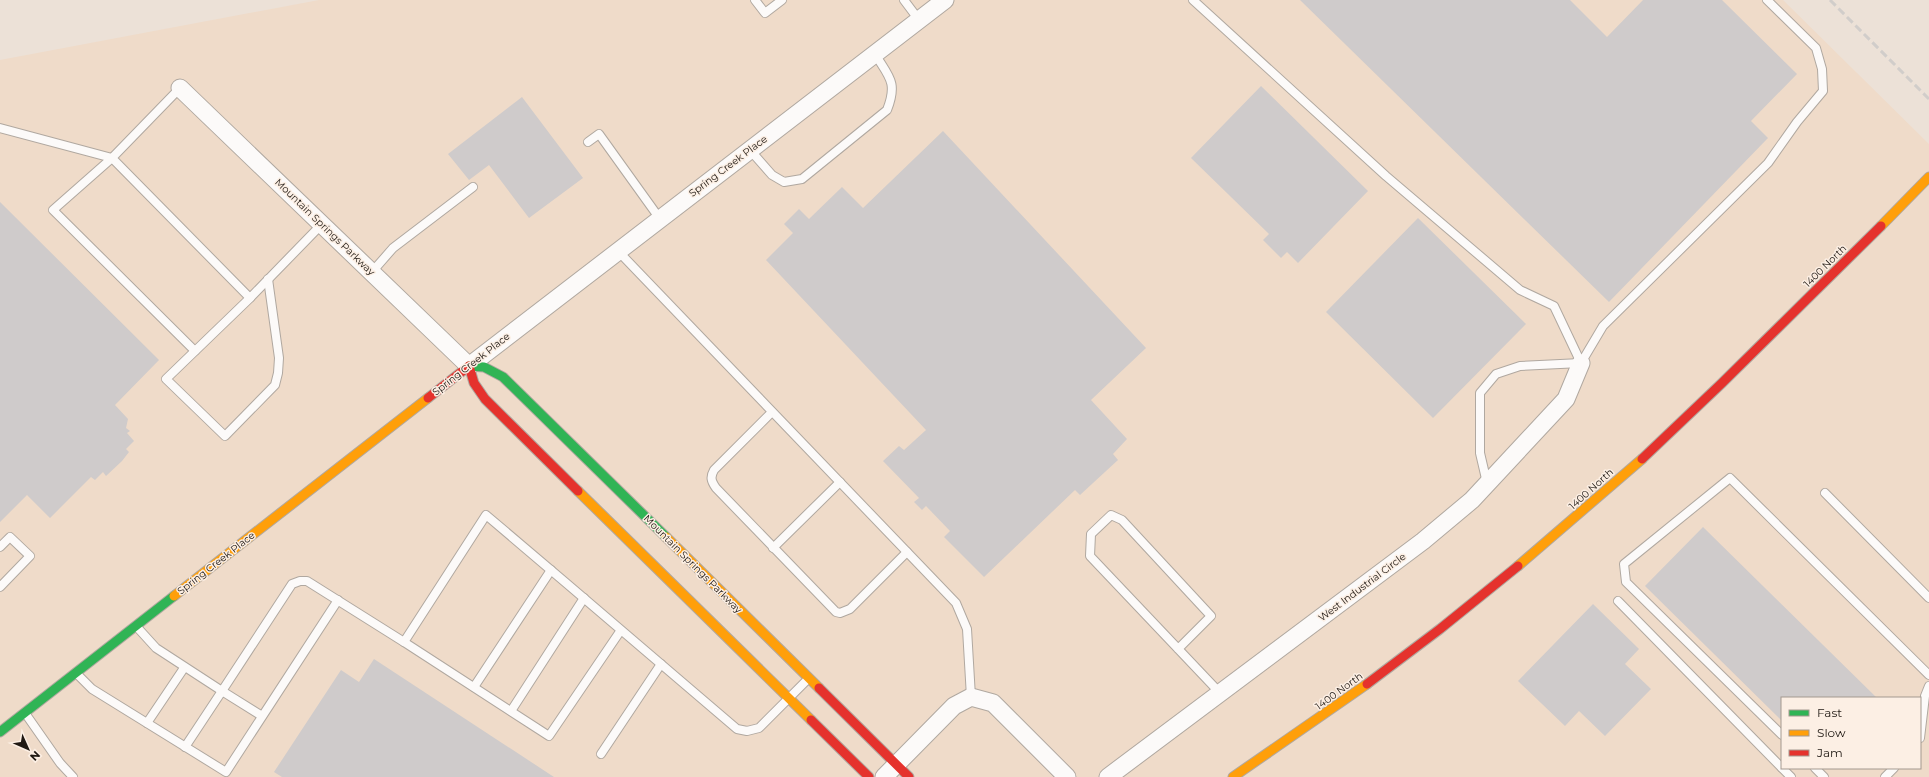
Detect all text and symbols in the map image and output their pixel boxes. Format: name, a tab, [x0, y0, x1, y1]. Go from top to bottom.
street label: Spring Creek Place	[686, 132, 770, 200]
street label: Mountain Springs Parkway	[272, 176, 378, 279]
street label: 1400 North	[1801, 242, 1849, 290]
street label: Spring Creek Place	[430, 330, 512, 398]
street label: 1400 North	[1566, 466, 1616, 512]
street label: Mountain Springs Parkway	[641, 512, 745, 616]
street label: Spring Creek Place	[175, 529, 257, 597]
street label: West Industrial Circle	[1316, 550, 1408, 624]
street label: 1400 North	[1313, 669, 1365, 713]
legend	[1781, 697, 1921, 769]
text: Fast	[1817, 705, 1842, 720]
text: Slow	[1817, 725, 1846, 740]
north arrow	[8, 729, 48, 769]
text: Jam	[1816, 745, 1843, 760]
text: N	[27, 748, 43, 764]

